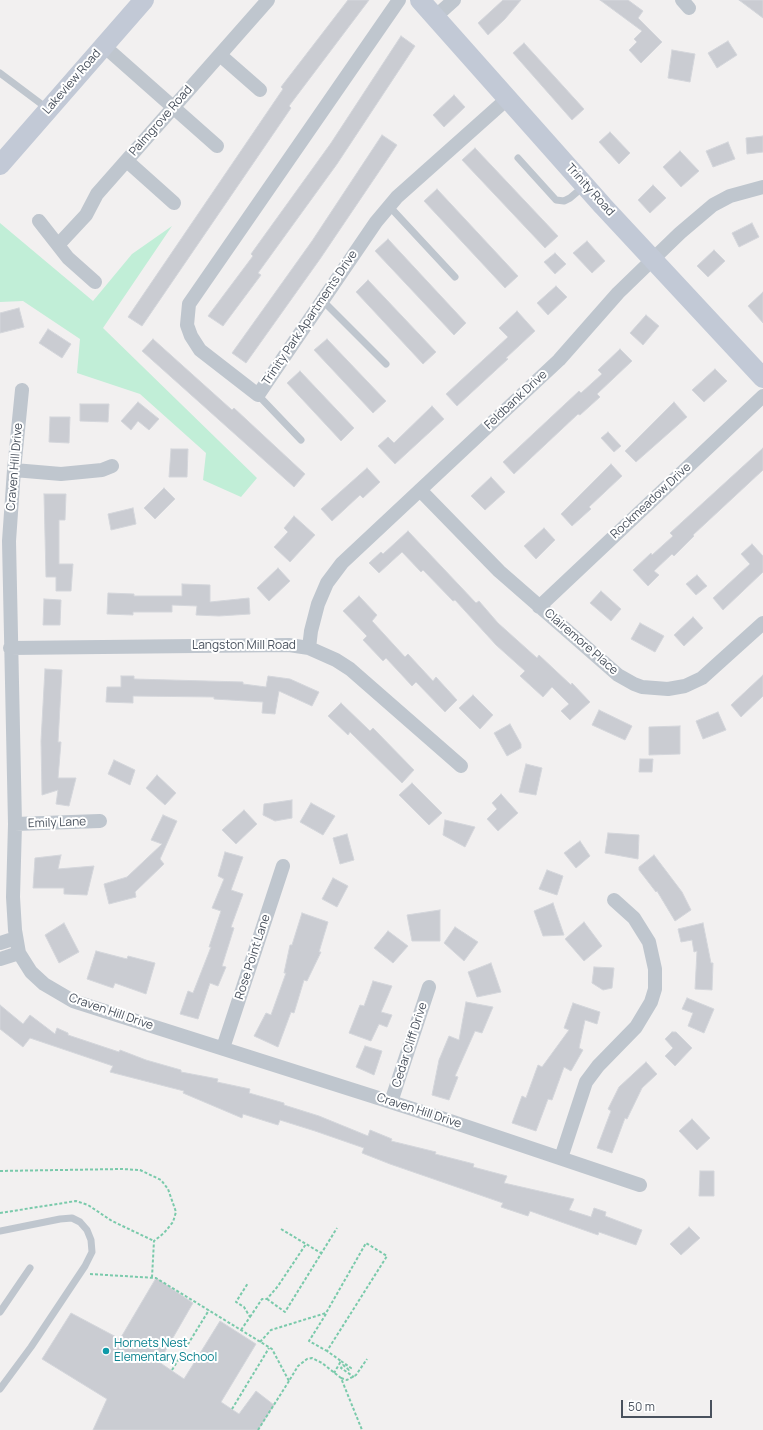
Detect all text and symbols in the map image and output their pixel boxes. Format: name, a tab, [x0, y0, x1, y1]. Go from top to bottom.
street label: Lakeview Road	[40, 47, 104, 117]
street label: Palmgrove Road	[127, 83, 195, 159]
street label: Trinity Road	[563, 161, 617, 219]
street label: Trinity Park Apartments Drive	[259, 248, 361, 388]
street label: Feldbank Drive	[482, 367, 550, 433]
street label: Craven Hill Drive	[4, 422, 26, 512]
street label: Rockmeadow Drive	[608, 460, 694, 542]
street label: Clairemore Place	[541, 606, 621, 678]
street label: Langston Mill Road	[192, 639, 296, 653]
street label: Emily Lane	[28, 815, 86, 831]
street label: Rose Point Lane	[232, 913, 274, 1001]
street label: Craven Hill Drive	[67, 991, 155, 1033]
street label: Cedar Cliff Drive	[389, 1001, 431, 1089]
street label: Craven Hill Drive	[375, 1090, 463, 1132]
place label: Hornets Nest Elementary School	[114, 1337, 217, 1365]
marker: Hornets Nest Elementary School	[101, 1346, 111, 1356]
scale bar	[623, 1392, 714, 1418]
text: 50 m	[628, 1398, 655, 1415]

